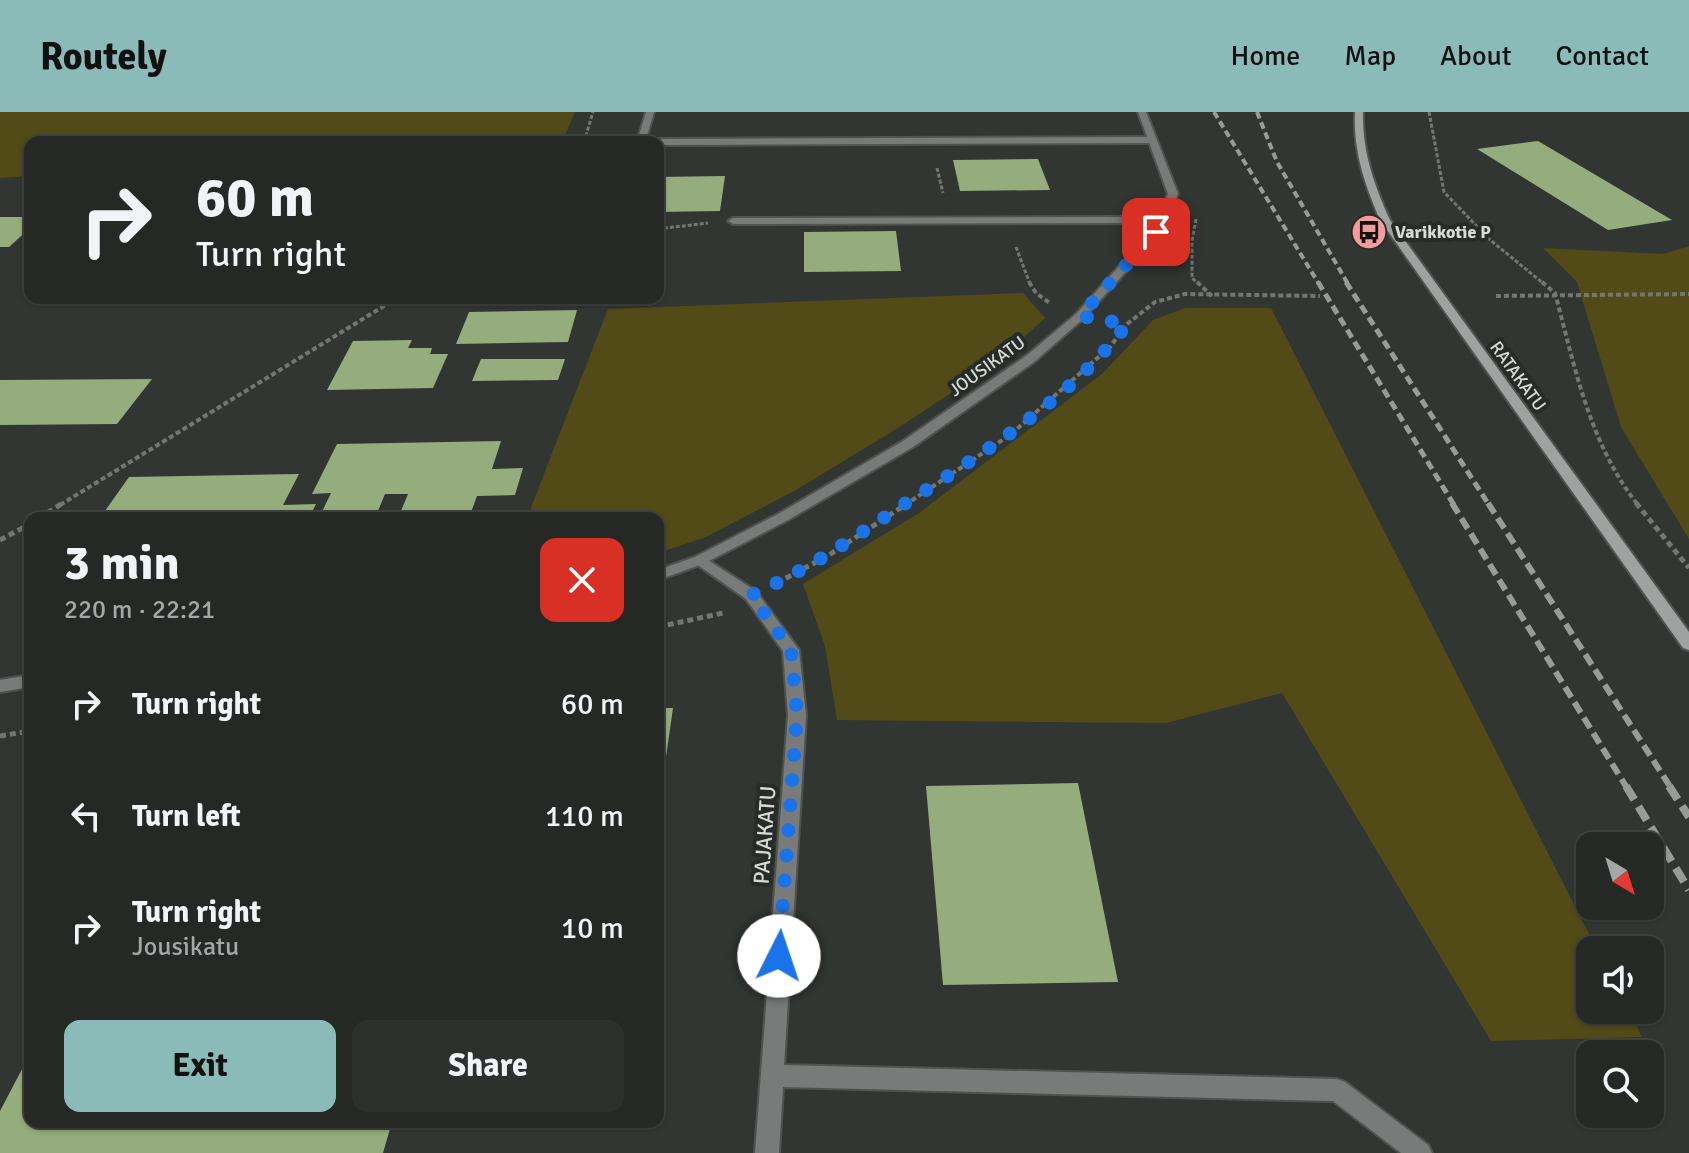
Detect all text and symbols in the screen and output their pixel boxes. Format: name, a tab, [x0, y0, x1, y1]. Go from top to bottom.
text: Routely	[40, 33, 167, 80]
text: Home	[1231, 39, 1300, 73]
text: Map	[1344, 39, 1396, 73]
text: About	[1440, 39, 1512, 73]
text: Contact	[1556, 39, 1649, 73]
text: 60 m	[196, 163, 314, 232]
icon: right	[64, 168, 168, 272]
pin	[1122, 198, 1190, 266]
icon: arrive	[1134, 210, 1178, 254]
bus stop icon: Varikkotie P	[1350, 213, 1388, 251]
place label: Varikkotie P	[1395, 221, 1491, 243]
text: Turn right	[196, 232, 346, 277]
street label: JOUSIKATU	[945, 331, 1029, 401]
street label: RATAKATU	[1485, 337, 1551, 415]
text: 3 min	[64, 534, 180, 593]
button: close	[540, 538, 624, 622]
text: 220 m · 22:21	[64, 594, 215, 626]
icon: right	[64, 682, 108, 726]
text: Turn right	[132, 686, 261, 723]
text: 60 m	[561, 686, 624, 723]
street label: PAJAKATU	[748, 785, 781, 885]
icon: left	[64, 794, 108, 838]
text: Turn left	[132, 798, 241, 835]
text: 110 m	[545, 798, 624, 835]
north arrow	[1576, 832, 1664, 920]
map controls	[1576, 832, 1664, 1128]
text: Turn right	[132, 894, 261, 931]
icon: right	[64, 906, 108, 950]
text: 10 m	[561, 910, 624, 947]
position arrow	[737, 914, 821, 998]
text: Jousikatu	[132, 931, 239, 963]
button: sound	[1576, 936, 1664, 1024]
button: Exit	[64, 1020, 336, 1112]
button: Share	[352, 1020, 624, 1112]
button: search	[1576, 1040, 1664, 1128]

